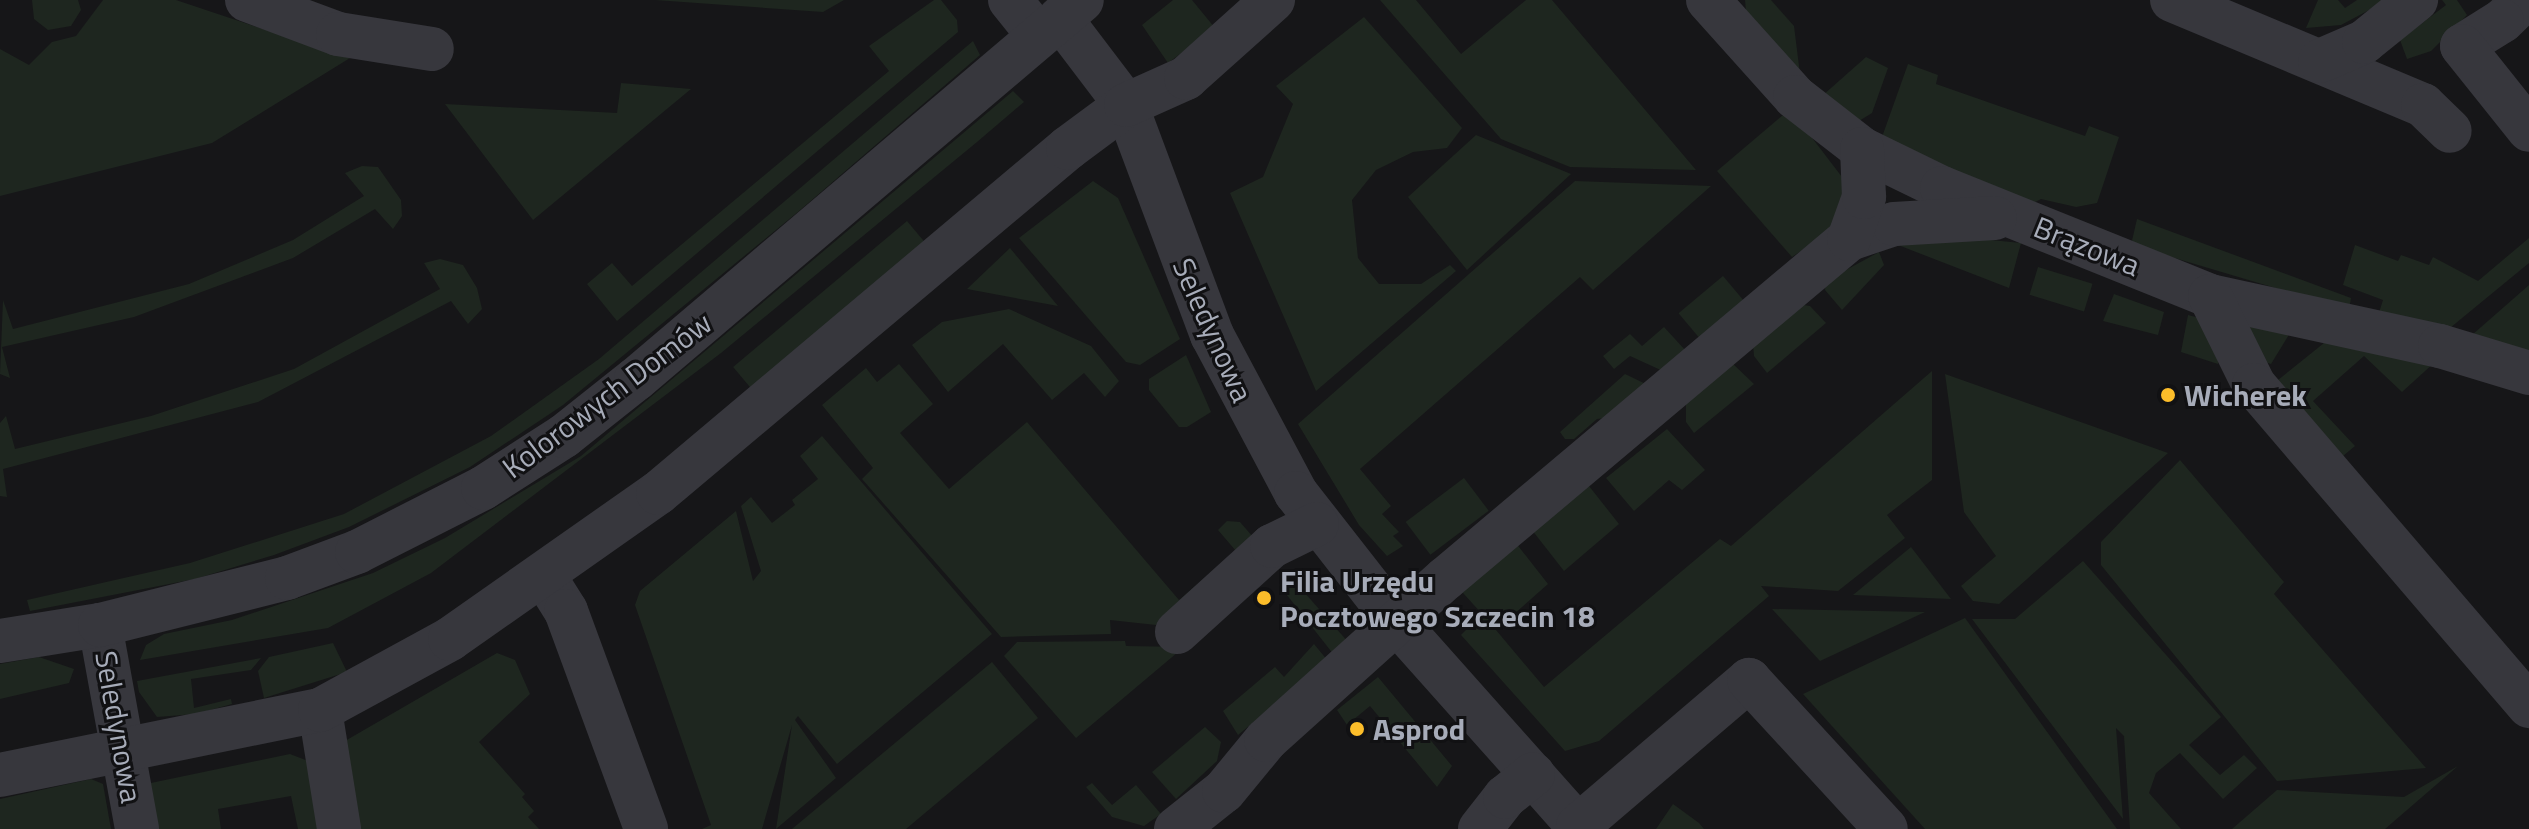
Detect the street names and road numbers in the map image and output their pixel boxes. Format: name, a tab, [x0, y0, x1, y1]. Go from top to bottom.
street label: Brązowa	[2029, 209, 2145, 283]
street label: Seledynowa	[1165, 253, 1261, 407]
street label: Kolorowych Domów	[495, 305, 719, 485]
street label: Seledynowa	[88, 648, 150, 806]

